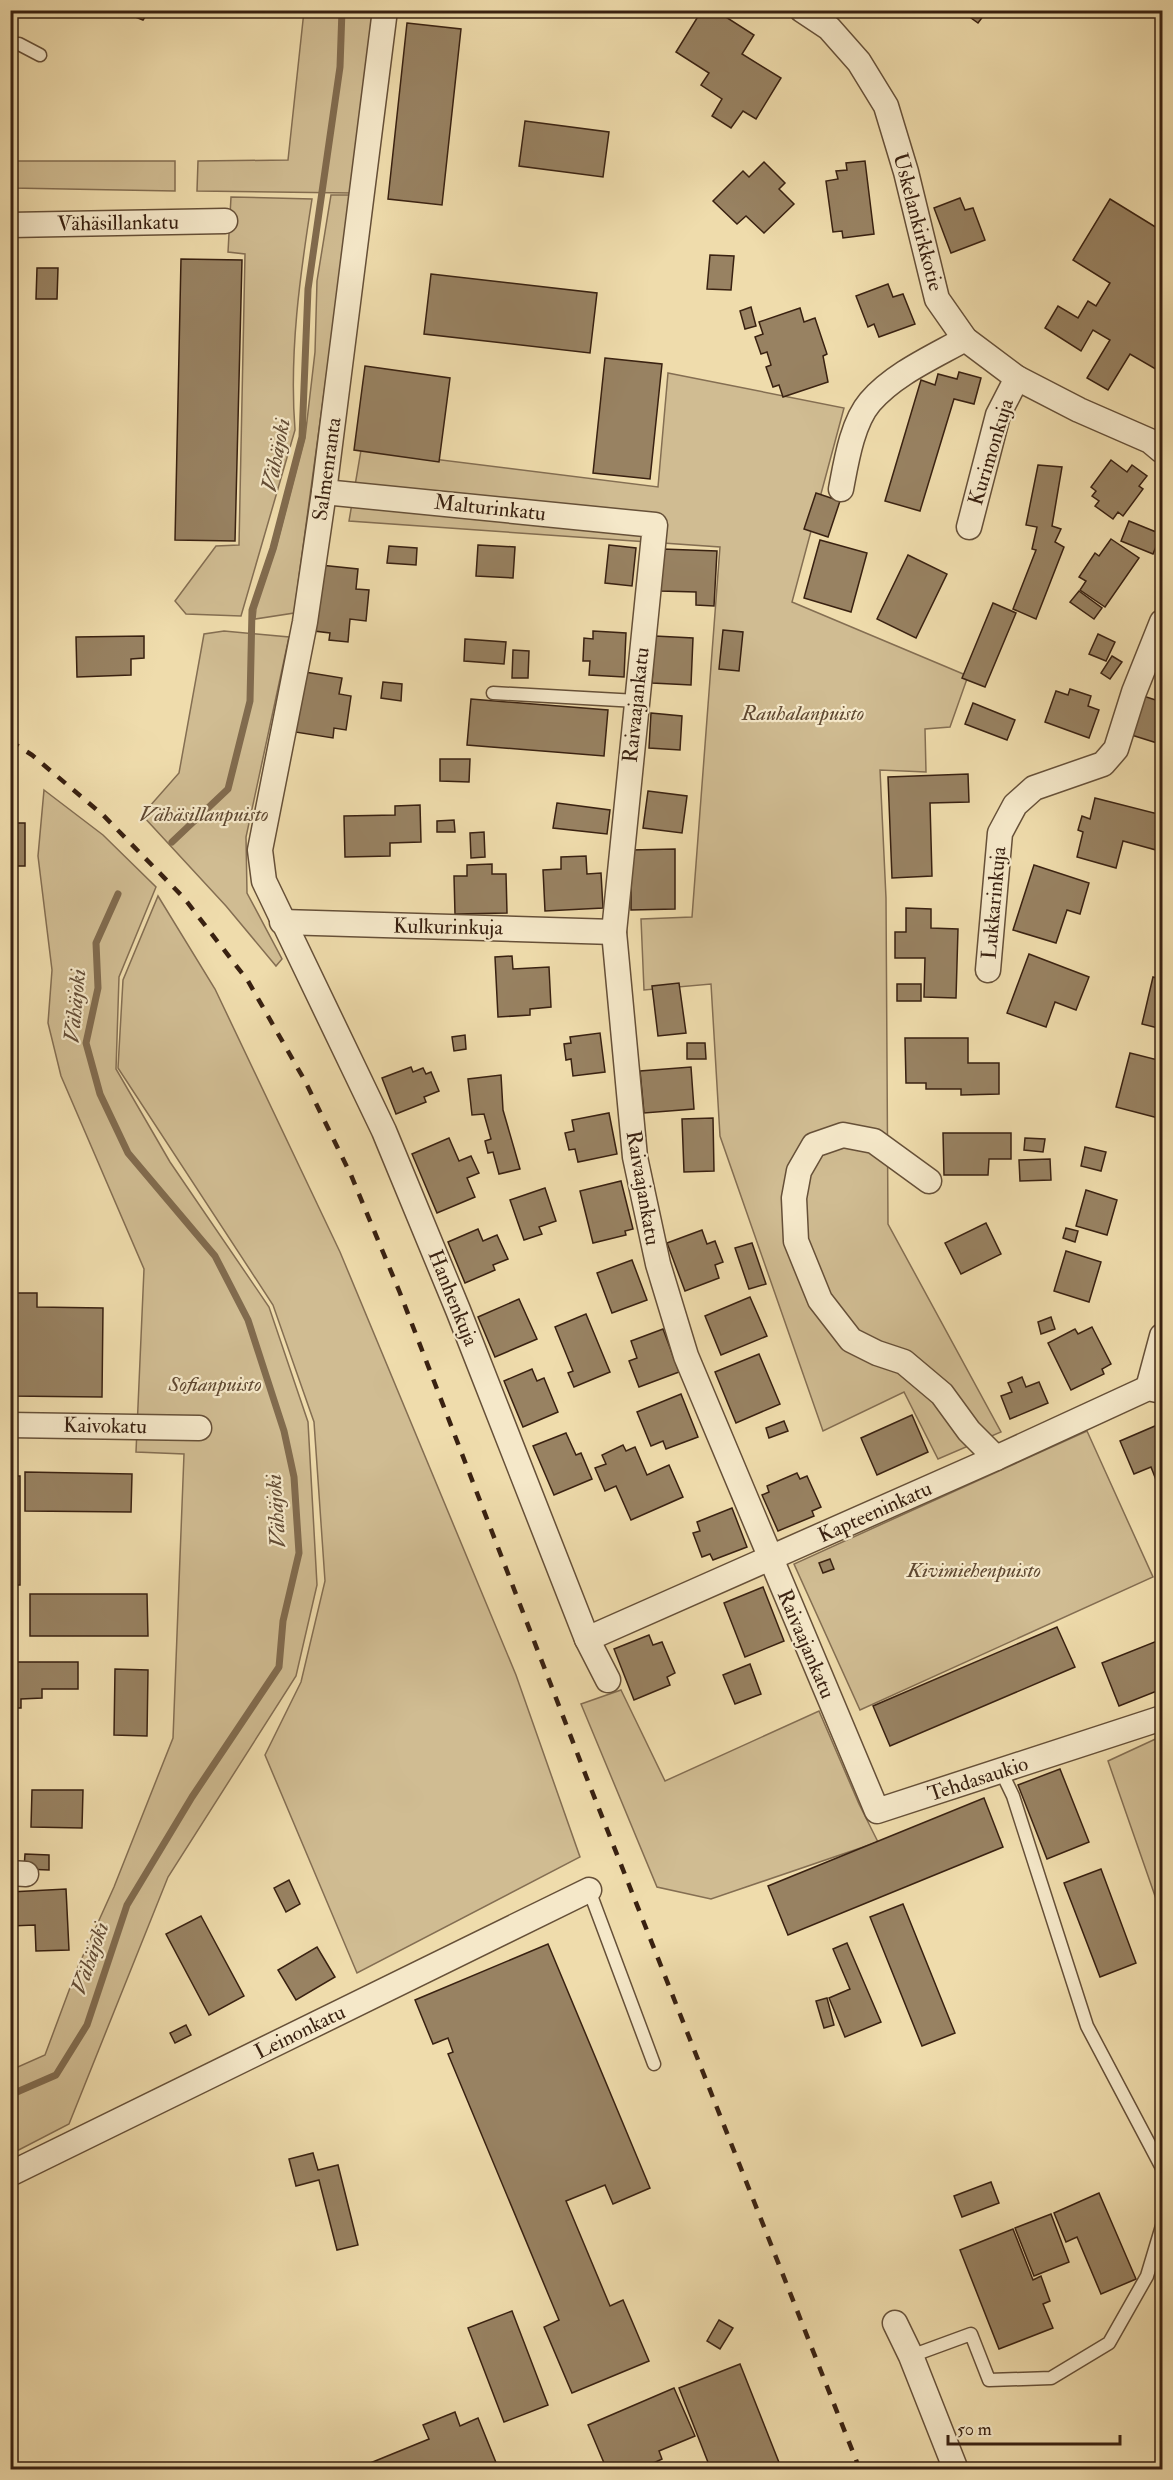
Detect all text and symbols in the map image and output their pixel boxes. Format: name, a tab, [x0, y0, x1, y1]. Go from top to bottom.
street label: Uskelankirkkotie	[887, 150, 949, 294]
street label: Vähäsillankatu	[57, 208, 179, 238]
street label: Kurimonkuja	[962, 395, 1020, 509]
street label: Salmenranta	[306, 415, 348, 522]
water label: Vähäjoki	[255, 416, 297, 494]
street label: Malturinkatu	[433, 489, 547, 527]
street label: Raivaajankatu	[617, 646, 655, 764]
park label: Rauhalanpuisto	[741, 700, 864, 727]
park label: Vähäsillanpuisto	[140, 801, 268, 828]
street label: Lukkarinkuja	[976, 845, 1012, 960]
street label: Kulkurinkuja	[393, 913, 504, 941]
water label: Vähäjoki	[58, 968, 92, 1044]
street label: Raivaajankatu	[620, 1129, 666, 1248]
street label: Hanhenkuja	[421, 1246, 485, 1350]
park label: Sofianpuisto	[167, 1371, 262, 1398]
street label: Kaivokatu	[63, 1412, 147, 1440]
water label: Vähäjoki	[259, 1473, 293, 1549]
street label: Kapteeninkatu	[814, 1475, 936, 1549]
park label: Kivimiehenpuisto	[906, 1557, 1041, 1584]
street label: Raivaajankatu	[771, 1585, 841, 1703]
street label: Tehdasaukio	[924, 1750, 1032, 1808]
water label: Vähäjoki	[65, 1918, 115, 1998]
street label: Leinonkatu	[250, 1998, 350, 2065]
scale bar	[948, 2408, 1120, 2446]
text: 50 m	[957, 2418, 992, 2441]

